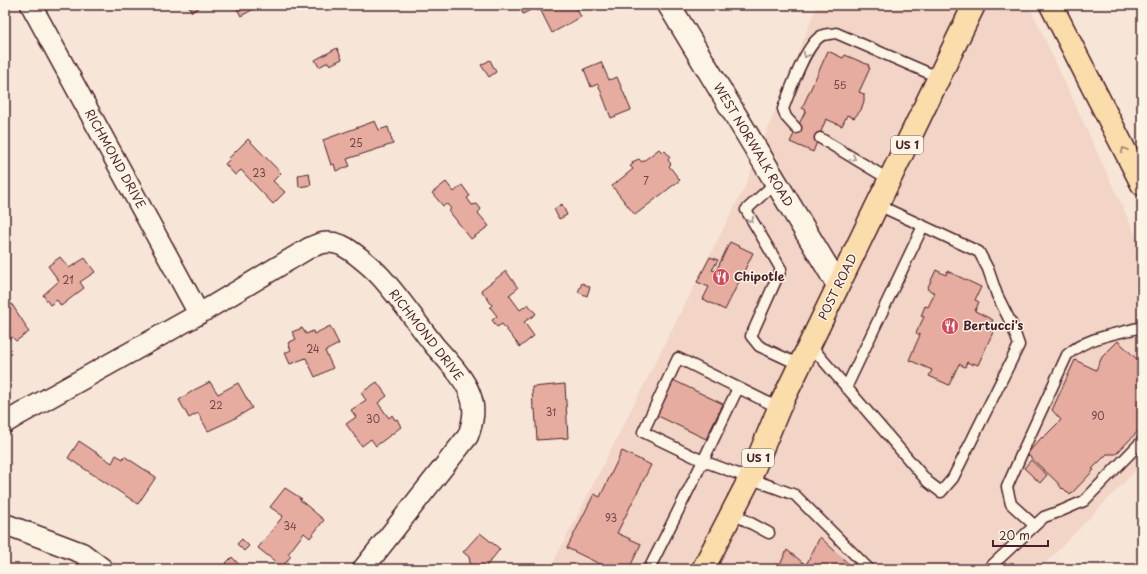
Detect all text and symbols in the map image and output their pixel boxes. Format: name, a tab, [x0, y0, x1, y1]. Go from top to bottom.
one-way arrow	[803, 50, 811, 58]
house number: 55	[834, 77, 847, 92]
street label: WEST NORWALK ROAD	[710, 79, 798, 210]
street label: RICHMOND DRIVE	[81, 105, 151, 212]
house number: 25	[349, 135, 363, 150]
road number: US 1	[891, 136, 923, 154]
one-way arrow	[1122, 146, 1129, 154]
one-way arrow	[849, 153, 856, 160]
house number: 23	[252, 165, 266, 180]
house number: 7	[643, 173, 649, 188]
one-way arrow	[747, 216, 754, 223]
street label: POST ROAD	[813, 250, 861, 323]
restaurant icon: Chipotle	[711, 267, 731, 287]
place label: Chipotle	[734, 267, 785, 285]
house number: 21	[62, 272, 74, 287]
street label: RICHMOND DRIVE	[385, 285, 468, 384]
restaurant icon: Bertucci's	[940, 316, 960, 336]
place label: Bertucci's	[963, 316, 1023, 334]
house number: 24	[306, 341, 320, 356]
house number: 22	[209, 397, 223, 412]
house number: 31	[546, 404, 556, 419]
house number: 90	[1091, 408, 1105, 423]
house number: 30	[366, 411, 380, 426]
road number: US 1	[742, 449, 774, 467]
house number: 93	[605, 510, 617, 525]
house number: 34	[283, 518, 297, 533]
scale bar	[993, 522, 1048, 548]
text: 20 m	[999, 526, 1030, 544]

